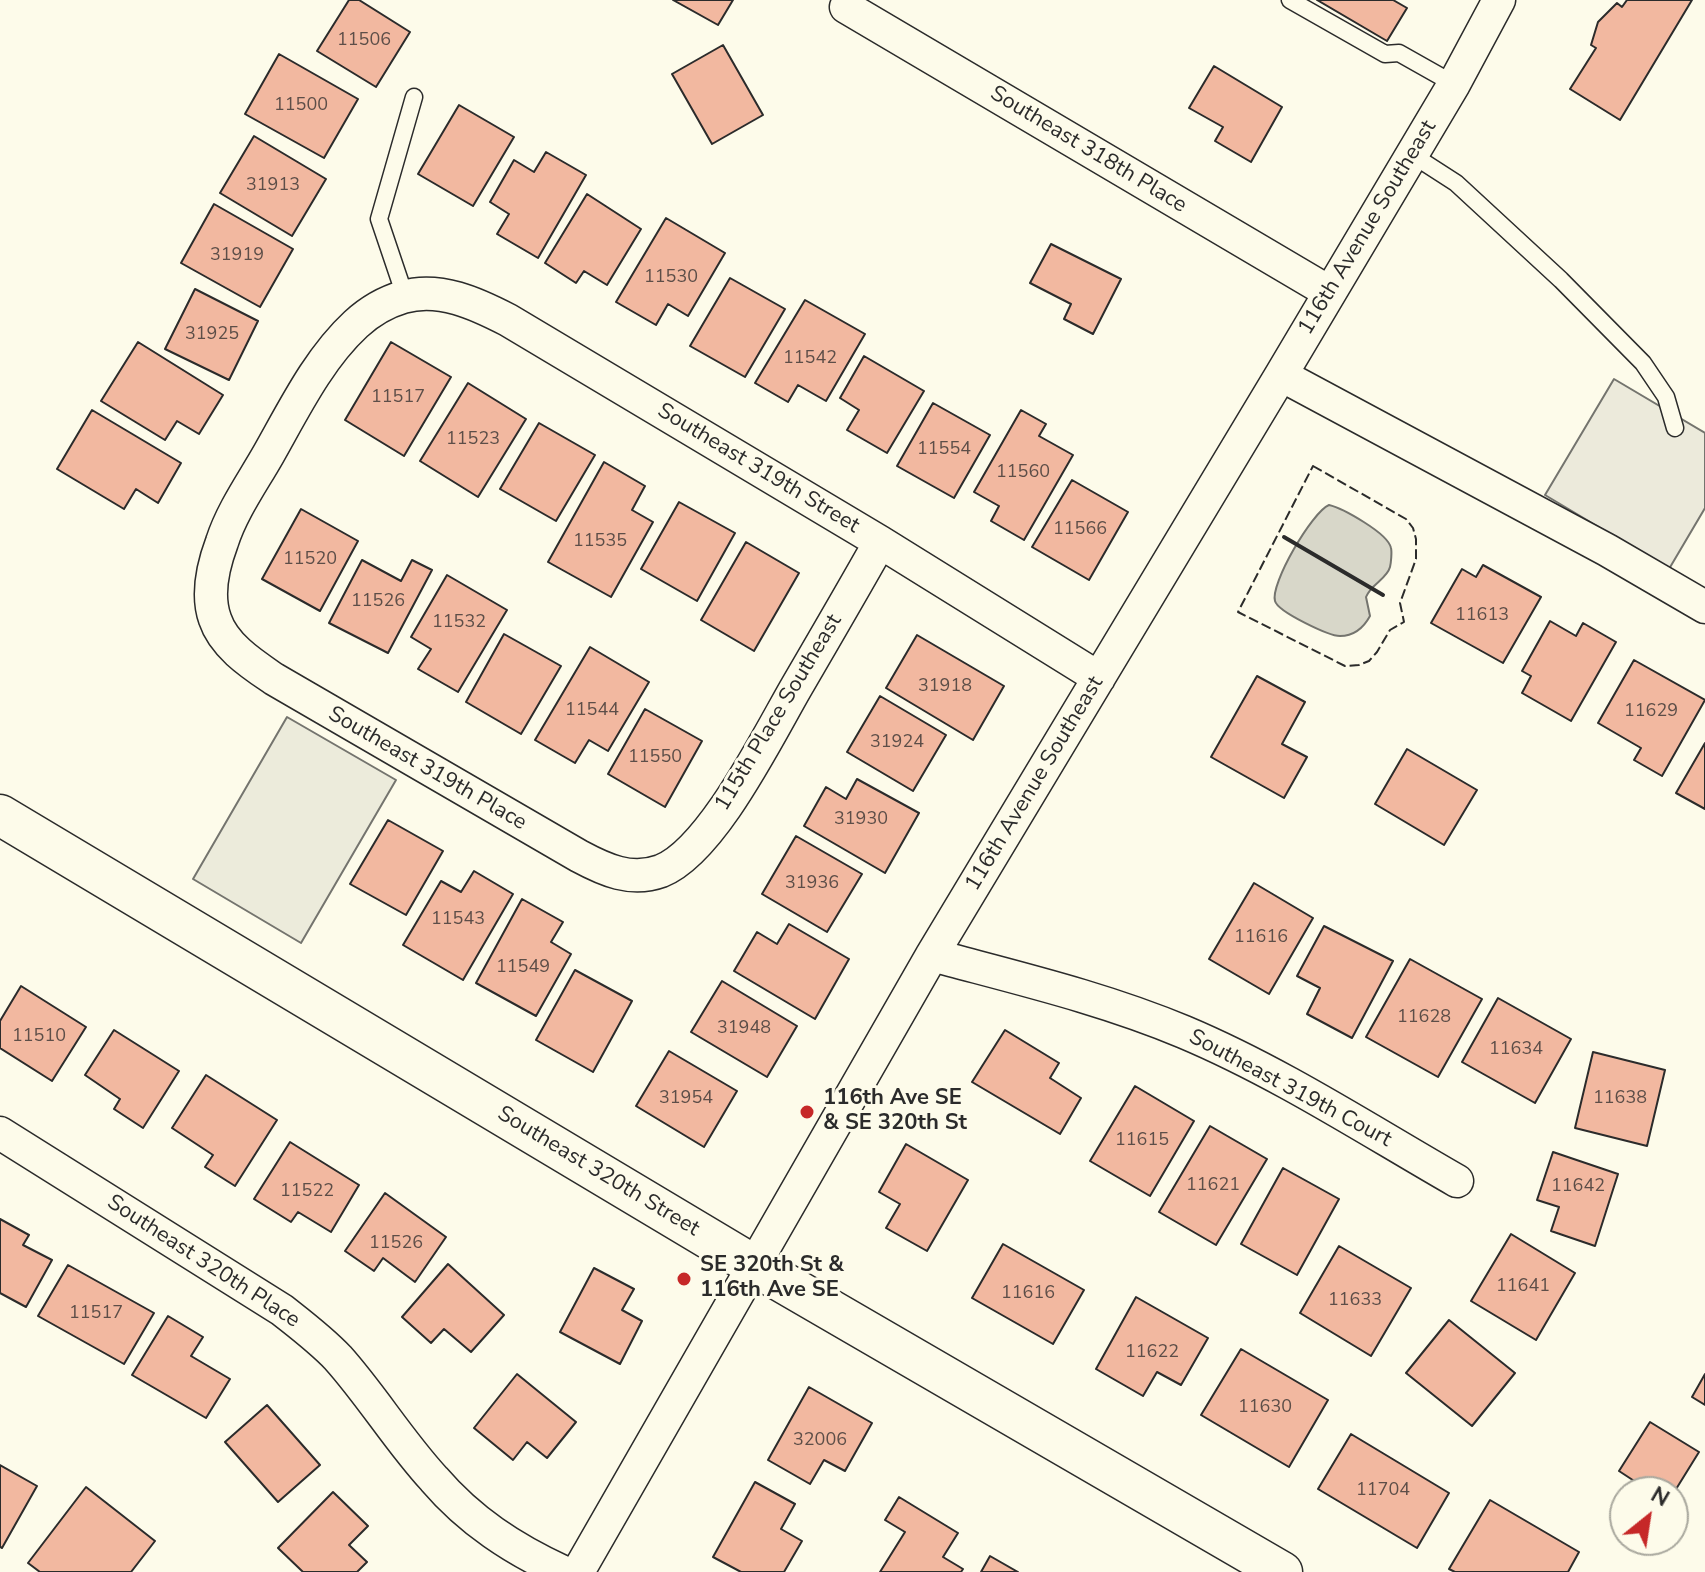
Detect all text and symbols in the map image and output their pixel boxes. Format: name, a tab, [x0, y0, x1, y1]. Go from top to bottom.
house number: 11506	[337, 30, 391, 52]
street label: Southeast 318th Place	[985, 81, 1191, 219]
house number: 11500	[274, 95, 328, 117]
street label: 116th Avenue Southeast	[1293, 116, 1443, 340]
house number: 31913	[246, 175, 300, 197]
house number: 31919	[210, 245, 264, 267]
house number: 11530	[644, 267, 698, 289]
house number: 31925	[185, 324, 239, 346]
house number: 11542	[783, 348, 837, 370]
house number: 11517	[371, 387, 425, 409]
street label: Southeast 319th Street	[652, 398, 864, 540]
house number: 11523	[446, 429, 500, 451]
house number: 11554	[917, 439, 971, 461]
house number: 11560	[996, 462, 1050, 484]
house number: 11566	[1053, 519, 1107, 541]
house number: 11535	[573, 531, 627, 553]
house number: 11520	[283, 549, 337, 571]
house number: 11526	[351, 591, 405, 613]
house number: 11613	[1455, 605, 1509, 627]
street label: 115th Place Southeast	[710, 610, 848, 816]
house number: 11532	[432, 612, 486, 634]
street label: 116th Avenue Southeast	[960, 672, 1110, 896]
house number: 31918	[918, 676, 972, 698]
house number: 11544	[565, 700, 619, 722]
street label: Southeast 319th Place	[323, 701, 531, 837]
house number: 11629	[1624, 701, 1678, 723]
house number: 31924	[870, 732, 924, 754]
house number: 11550	[628, 747, 682, 769]
house number: 31930	[834, 809, 888, 831]
house number: 31936	[785, 873, 839, 895]
house number: 11543	[431, 909, 485, 931]
house number: 11616	[1234, 927, 1288, 949]
house number: 11549	[496, 957, 550, 979]
house number: 11628	[1397, 1007, 1451, 1029]
house number: 31948	[717, 1018, 771, 1040]
street label: Southeast 319th Court	[1184, 1024, 1396, 1154]
house number: 11510	[12, 1026, 66, 1048]
house number: 11634	[1489, 1039, 1543, 1061]
place label: 116th Ave SE & SE 320th St	[823, 1086, 967, 1138]
house number: 31954	[659, 1088, 713, 1110]
house number: 11638	[1593, 1088, 1647, 1110]
street label: Southeast 320th Street	[492, 1101, 704, 1243]
marker: 116th Ave SE & SE 320th St	[798, 1103, 816, 1121]
house number: 11615	[1115, 1130, 1169, 1152]
house number: 11621	[1186, 1175, 1240, 1197]
house number: 11642	[1551, 1176, 1605, 1198]
house number: 11522	[280, 1181, 334, 1203]
street label: Southeast 320th Place	[102, 1190, 304, 1334]
house number: 11526	[369, 1233, 423, 1255]
place label: SE 320th St & 116th Ave SE	[700, 1253, 844, 1304]
marker: SE 320th St & 116th Ave SE	[675, 1270, 693, 1288]
house number: 11641	[1496, 1276, 1550, 1298]
house number: 11616	[1001, 1283, 1055, 1305]
house number: 11633	[1328, 1290, 1382, 1312]
house number: 11517	[69, 1303, 123, 1325]
house number: 11622	[1125, 1342, 1179, 1364]
house number: 11630	[1238, 1397, 1292, 1419]
house number: 32006	[793, 1430, 847, 1452]
north arrow	[1609, 1476, 1689, 1556]
house number: 11704	[1356, 1480, 1410, 1502]
text: N	[1645, 1480, 1675, 1514]

